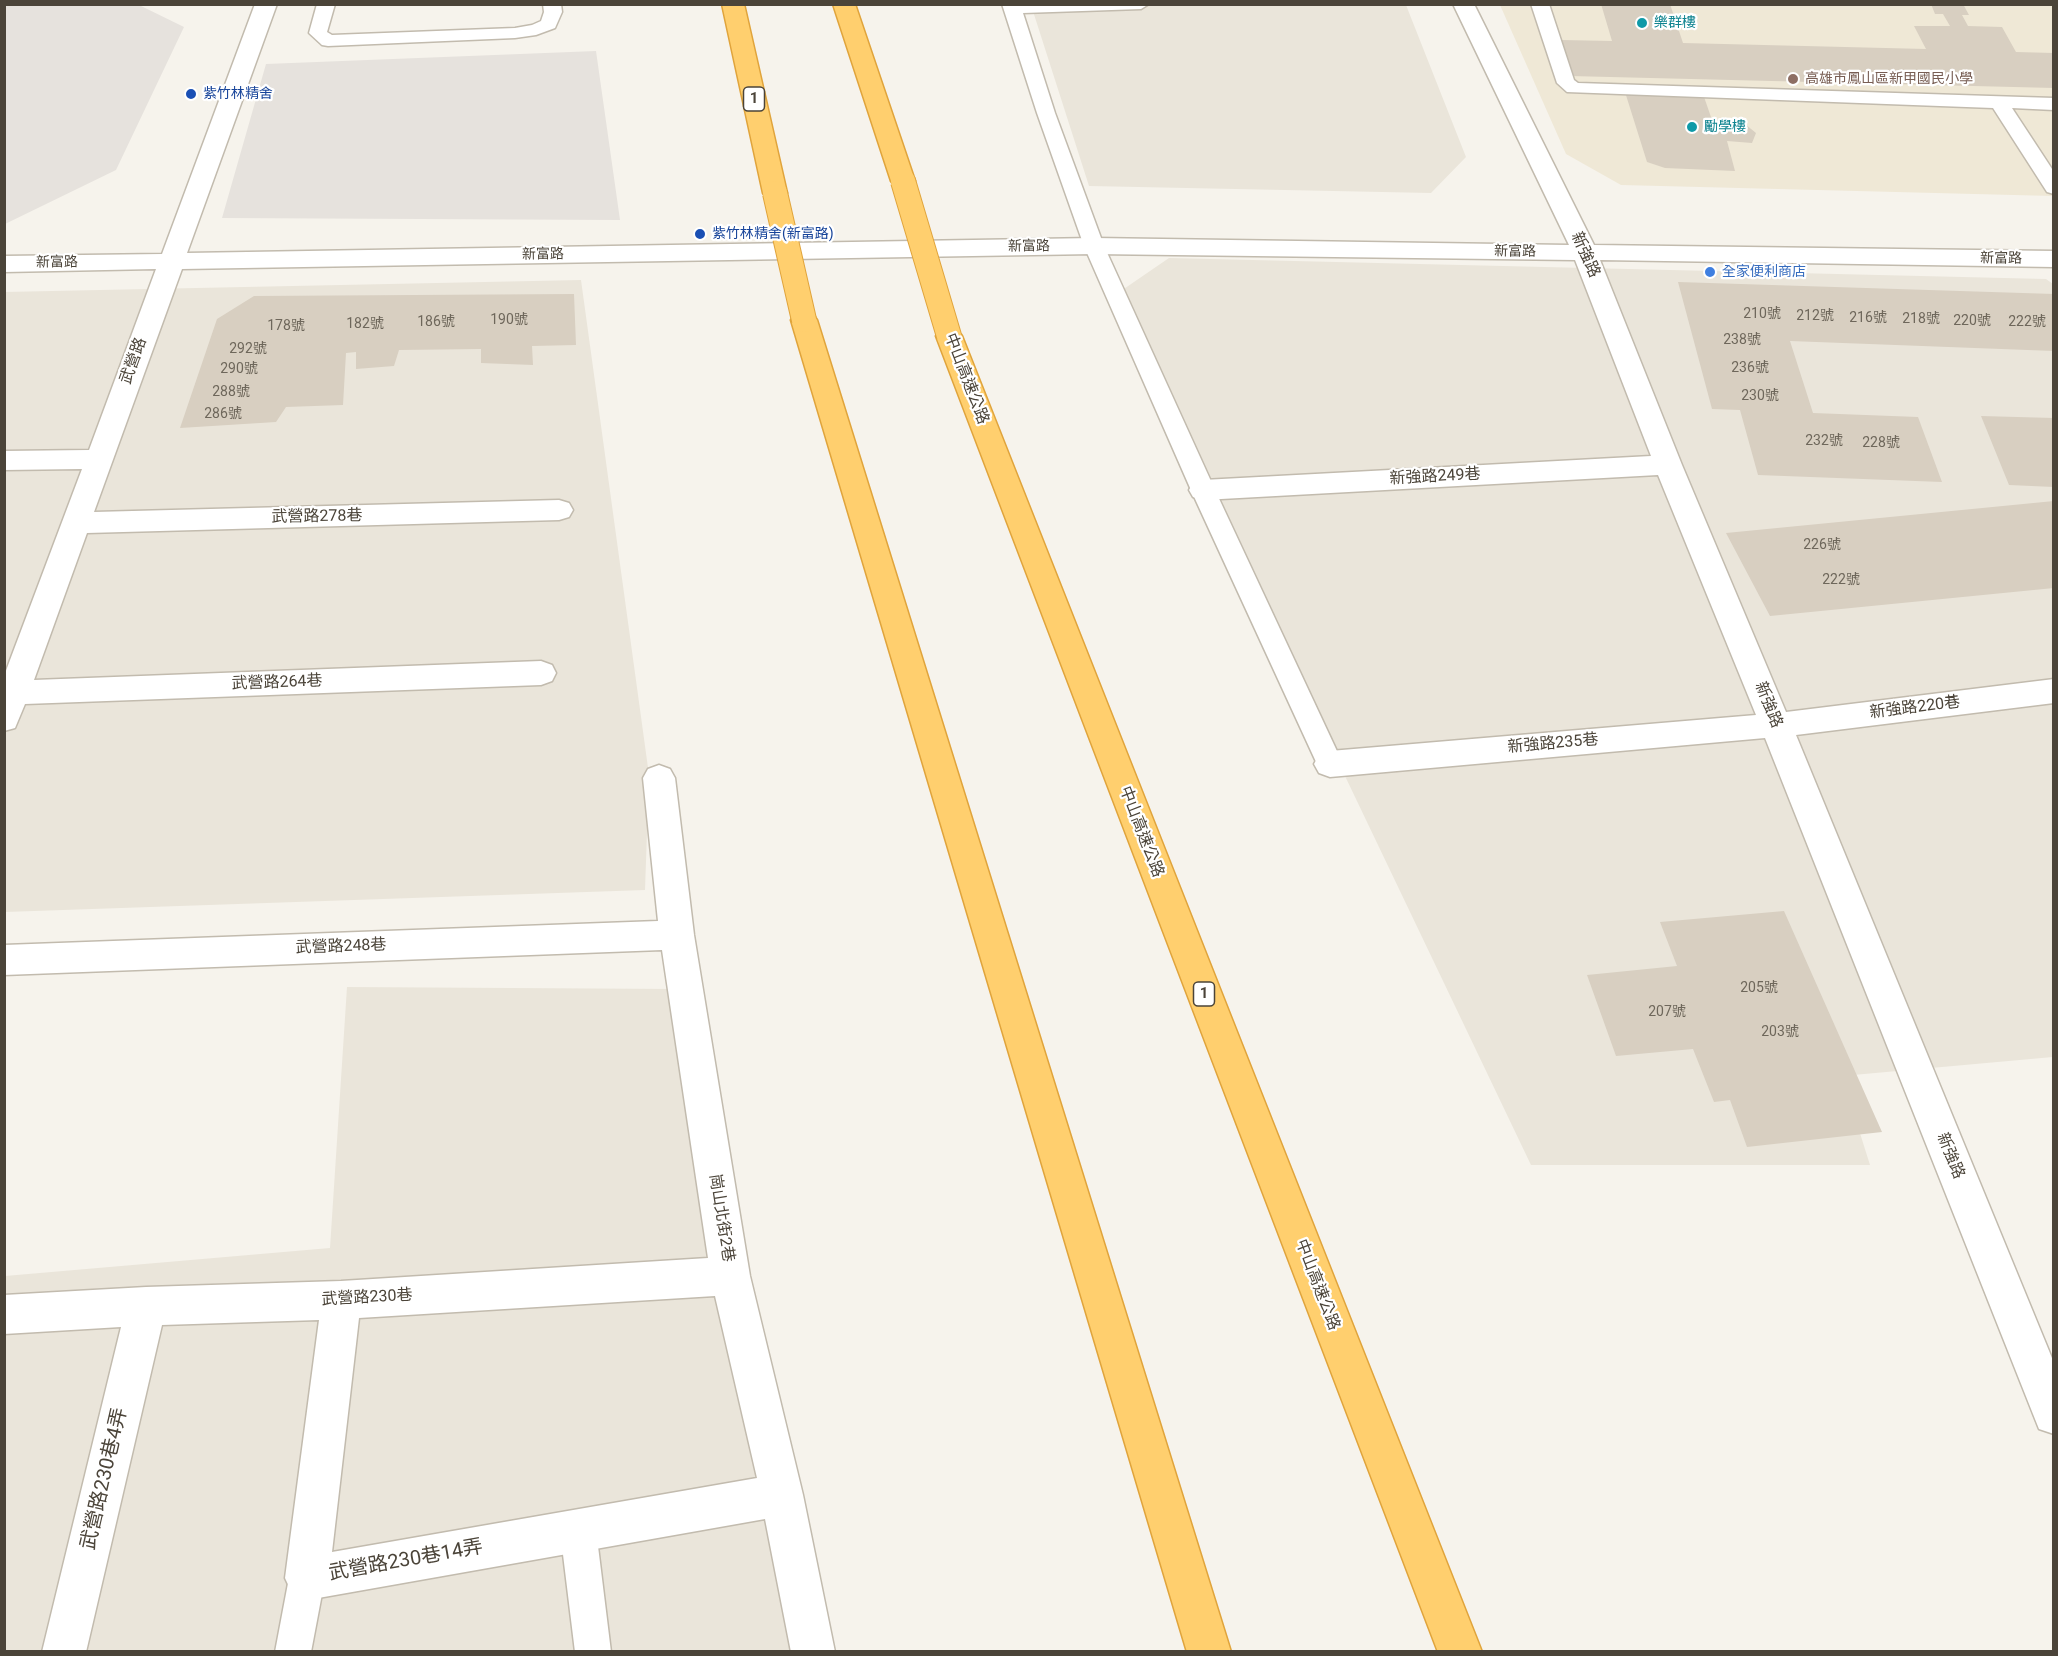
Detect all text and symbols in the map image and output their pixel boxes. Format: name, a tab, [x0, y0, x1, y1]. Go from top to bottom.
place label: 樂群樓	[1654, 15, 1696, 31]
marker: 樂群樓	[1635, 16, 1649, 30]
place label: 高雄市鳳山區新甲國民小學	[1805, 71, 1973, 87]
marker: 高雄市鳳山區新甲國民小學	[1786, 72, 1800, 86]
place label: 紫竹林精舍	[203, 86, 273, 102]
marker: 紫竹林精舍	[184, 87, 198, 101]
road number: 1	[744, 87, 764, 111]
place label: 勵學樓	[1704, 119, 1746, 135]
marker: 勵學樓	[1685, 120, 1699, 134]
place label: 紫竹林精舍(新富路)	[712, 226, 834, 242]
marker: 紫竹林精舍(新富路)	[693, 227, 707, 241]
street label: 新強路	[1566, 229, 1604, 281]
street label: 新富路	[1008, 238, 1050, 256]
street label: 新富路	[1494, 243, 1536, 261]
street label: 新富路	[522, 246, 564, 264]
street label: 新富路	[1980, 250, 2022, 268]
street label: 新富路	[36, 254, 78, 272]
place label: 全家便利商店	[1722, 264, 1806, 280]
marker: 全家便利商店	[1703, 265, 1717, 279]
house number: 210號	[1743, 306, 1781, 322]
house number: 212號	[1796, 308, 1834, 324]
house number: 216號	[1849, 310, 1887, 326]
house number: 218號	[1902, 311, 1940, 327]
house number: 190號	[490, 312, 528, 328]
house number: 220號	[1953, 313, 1991, 329]
house number: 186號	[417, 314, 455, 330]
house number: 222號	[2008, 314, 2046, 330]
house number: 182號	[346, 316, 384, 332]
house number: 178號	[267, 318, 305, 334]
street label: 中山高速公路	[940, 331, 992, 427]
house number: 238號	[1723, 332, 1761, 348]
street label: 武營路	[117, 335, 151, 387]
house number: 292號	[229, 341, 267, 357]
house number: 236號	[1731, 360, 1769, 376]
house number: 290號	[220, 361, 258, 377]
house number: 288號	[212, 384, 250, 400]
house number: 230號	[1741, 388, 1779, 404]
house number: 286號	[204, 406, 242, 422]
house number: 232號	[1805, 433, 1843, 449]
house number: 228號	[1862, 435, 1900, 451]
street label: 新強路249巷	[1389, 465, 1481, 489]
street label: 武營路278巷	[271, 507, 363, 527]
house number: 226號	[1803, 537, 1841, 553]
house number: 222號	[1822, 572, 1860, 588]
street label: 武營路264巷	[231, 672, 323, 694]
street label: 新強路	[1750, 679, 1786, 731]
street label: 新強路220巷	[1869, 693, 1961, 723]
street label: 新強路235巷	[1507, 730, 1599, 758]
street label: 中山高速公路	[1115, 784, 1167, 880]
street label: 武營路248巷	[295, 936, 387, 958]
house number: 205號	[1740, 980, 1778, 996]
road number: 1	[1194, 982, 1214, 1006]
house number: 207號	[1648, 1004, 1686, 1020]
house number: 203號	[1761, 1024, 1799, 1040]
street label: 新強路	[1932, 1130, 1968, 1182]
street label: 崗山北街2巷	[705, 1173, 737, 1263]
street label: 中山高速公路	[1291, 1237, 1343, 1333]
street label: 武營路230巷	[321, 1286, 413, 1310]
street label: 武營路230巷4弄	[77, 1406, 133, 1552]
street label: 武營路230巷14弄	[327, 1536, 485, 1586]

